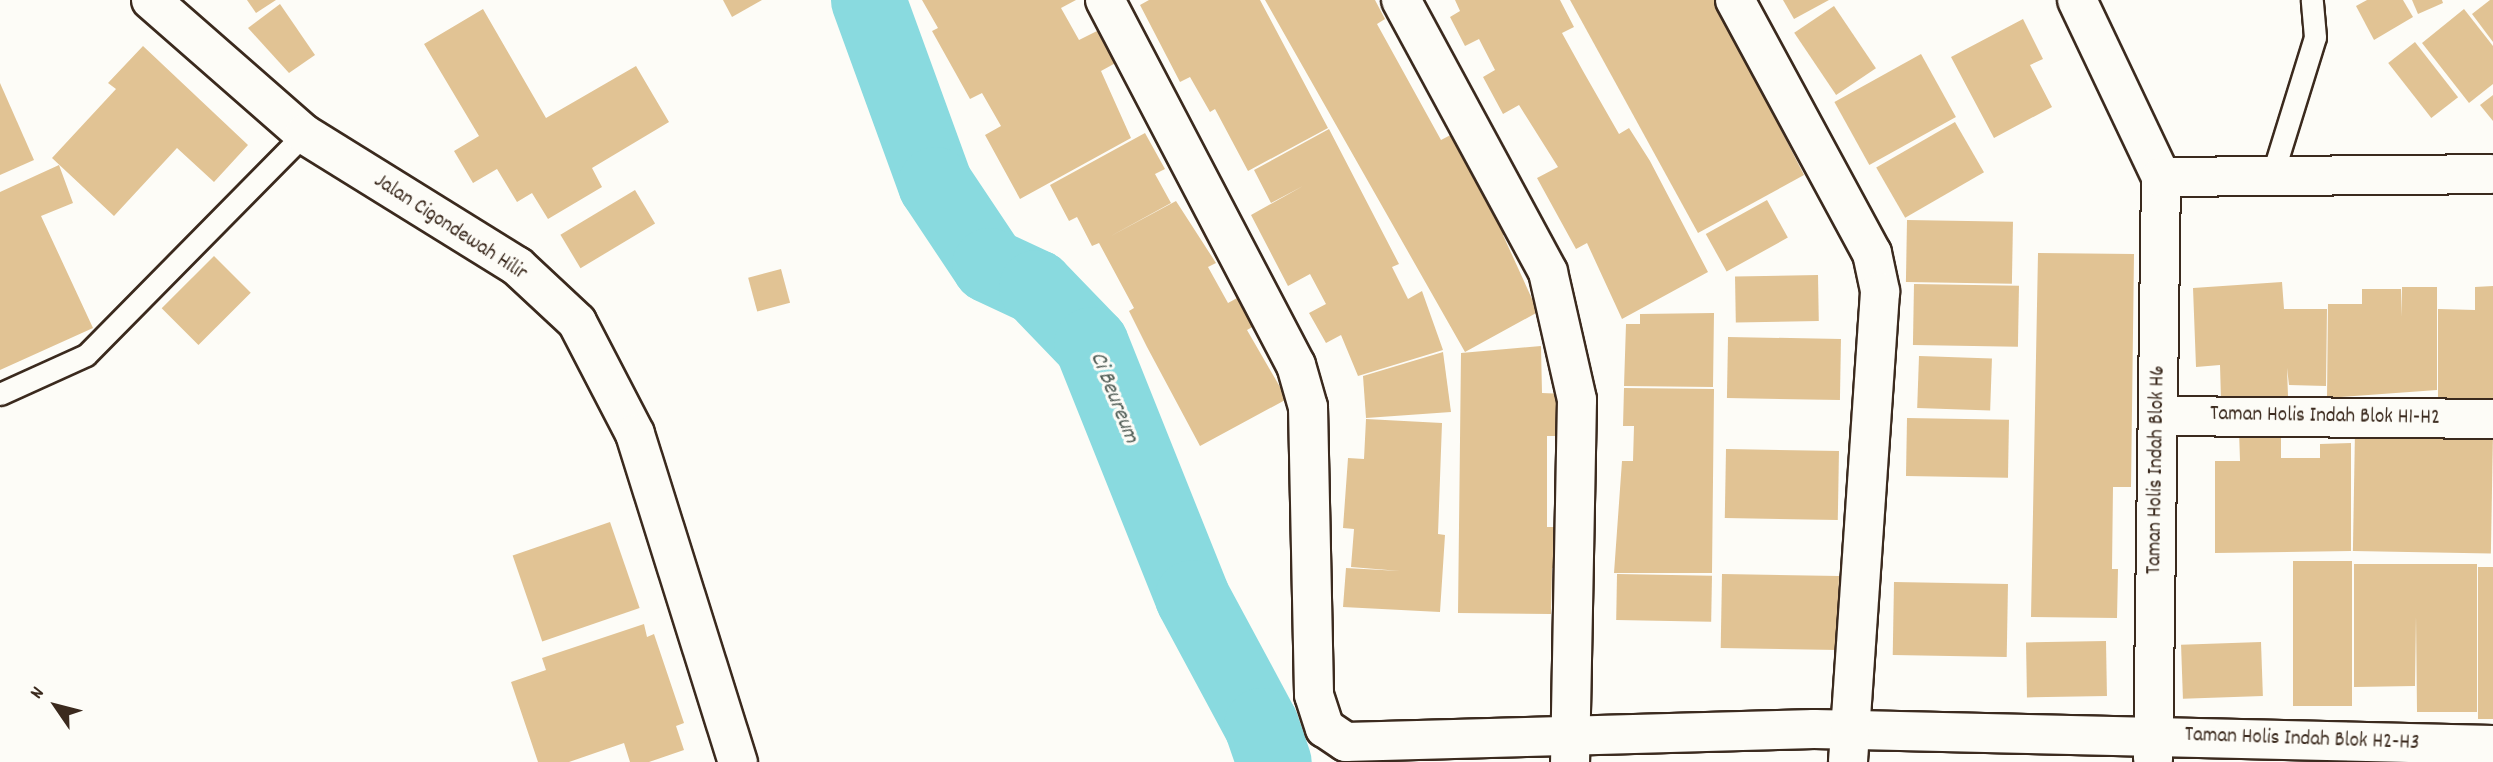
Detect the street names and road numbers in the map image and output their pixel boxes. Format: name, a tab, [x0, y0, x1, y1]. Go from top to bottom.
street label: Jalan Cigondewah Hilir	[369, 169, 531, 287]
street label: Taman Holis Indah Blok H6	[2143, 365, 2171, 575]
street label: Taman Holis Indah Blok H1-H2	[2210, 402, 2440, 432]
street label: Taman Holis Indah Blok H2-H3	[2184, 723, 2420, 757]

